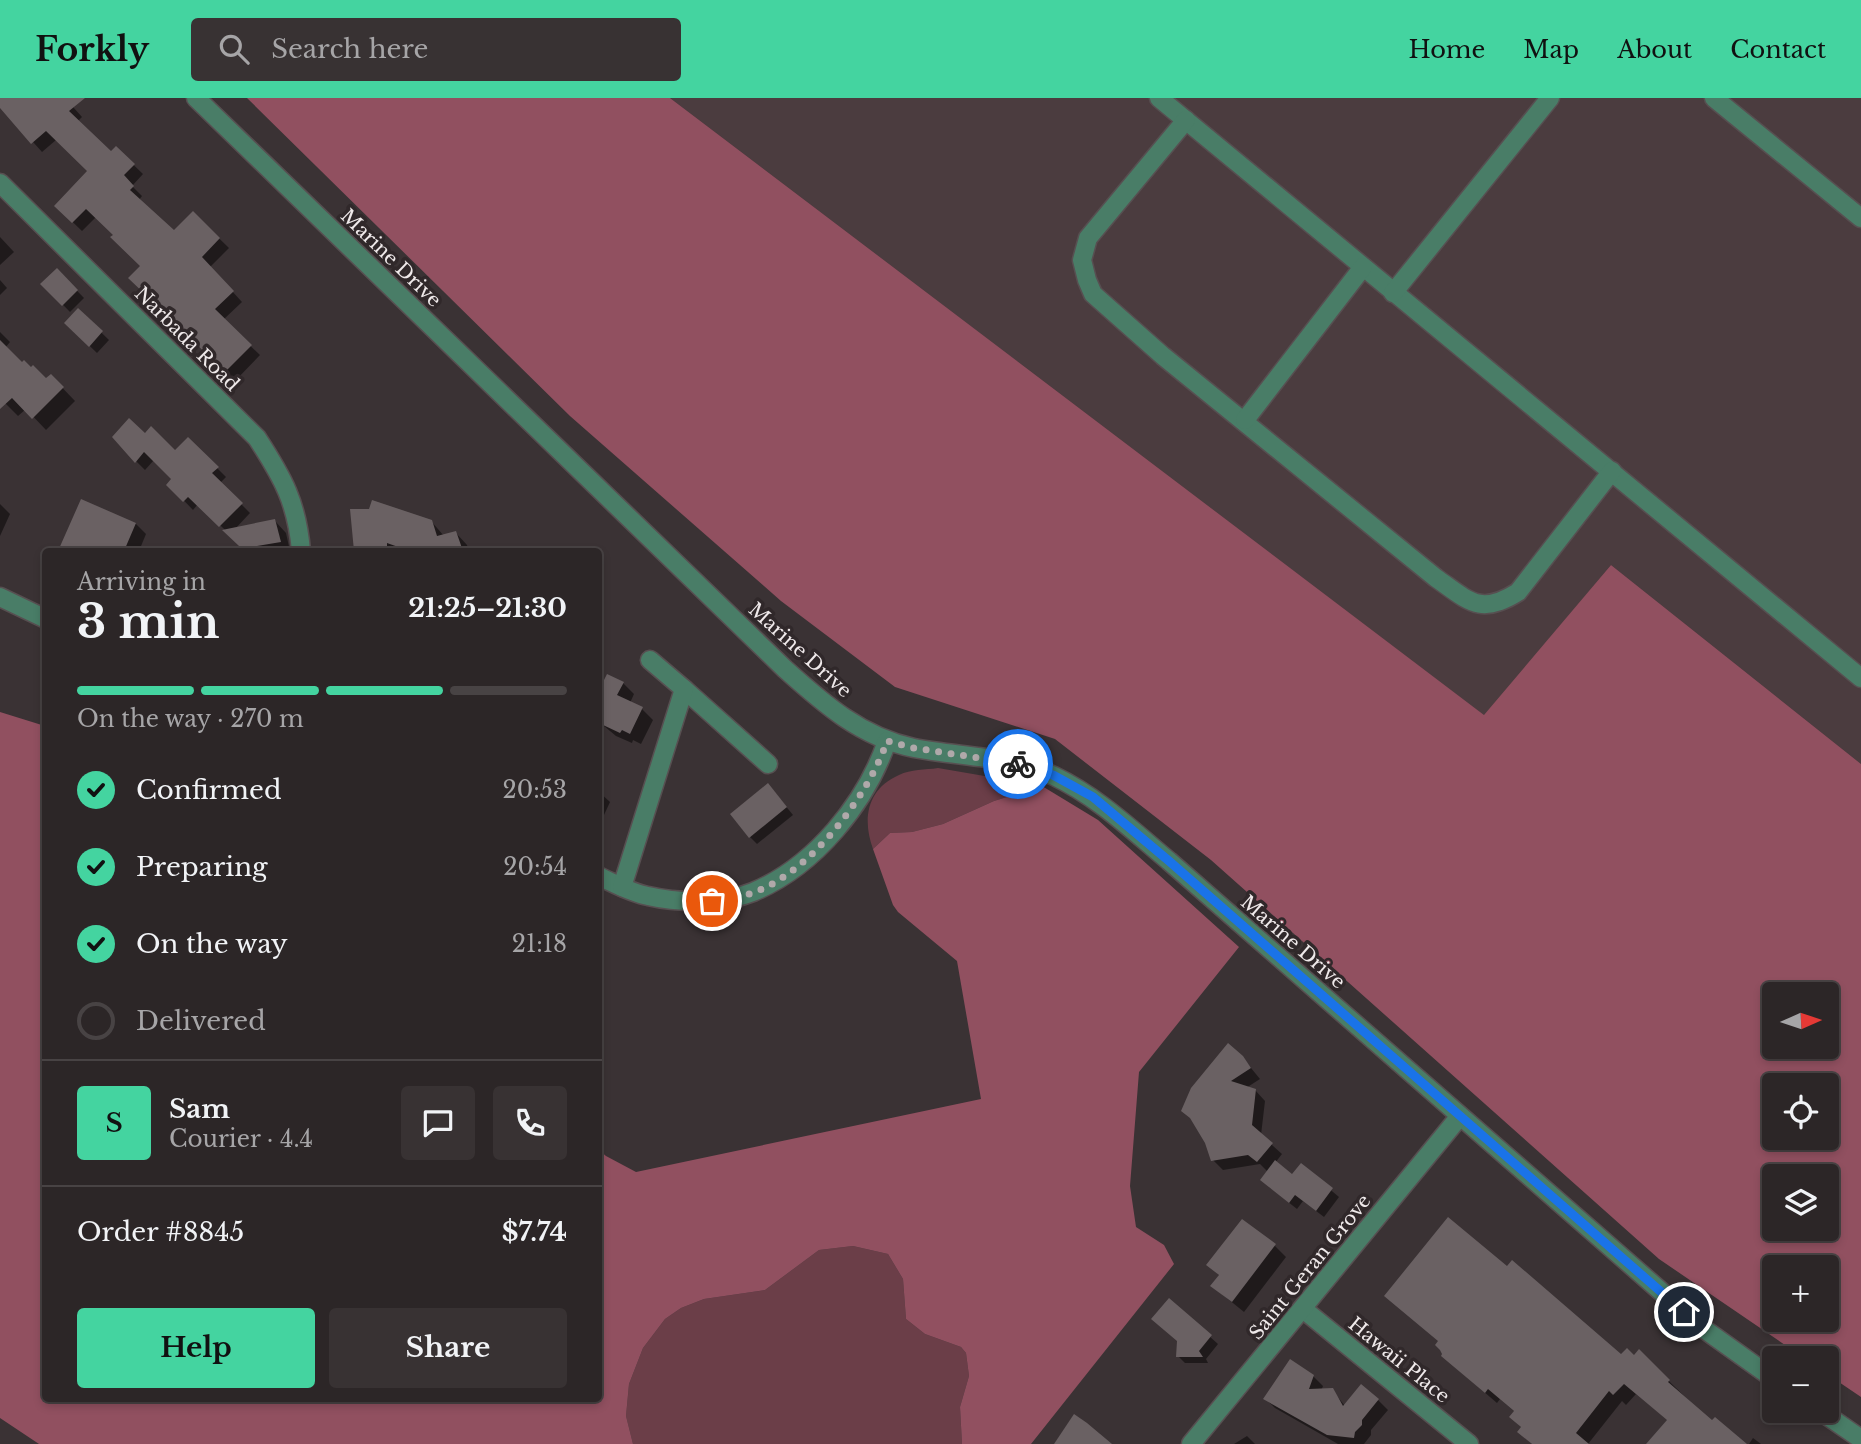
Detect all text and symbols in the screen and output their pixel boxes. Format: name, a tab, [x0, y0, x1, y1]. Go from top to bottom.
search box	[191, 18, 681, 81]
text: Forkly	[35, 29, 149, 70]
icon: search	[215, 30, 253, 68]
text: Search here	[271, 33, 428, 65]
text: Home	[1409, 35, 1485, 64]
text: Map	[1523, 35, 1579, 64]
text: About	[1617, 35, 1692, 64]
text: Contact	[1730, 35, 1826, 64]
street label: Marine Drive	[336, 204, 446, 312]
street label: Narbada Road	[130, 282, 244, 396]
text: Arriving in	[77, 568, 206, 596]
text: 21:25–21:30	[408, 592, 567, 624]
text: 3 min	[77, 593, 219, 650]
street label: Marine Drive	[744, 598, 856, 702]
text: On the way · 270 m	[77, 705, 304, 733]
courier	[983, 729, 1053, 799]
icon: bike	[999, 745, 1037, 783]
icon: check	[77, 771, 115, 809]
text: Confirmed	[136, 774, 281, 806]
text: 20:53	[503, 776, 567, 804]
icon: check	[77, 848, 115, 886]
text: Preparing	[136, 851, 268, 883]
text: 20:54	[503, 853, 567, 881]
pin	[682, 871, 742, 931]
icon: bag	[693, 882, 731, 920]
street label: Marine Drive	[1236, 891, 1350, 993]
icon: check	[77, 925, 115, 963]
text: On the way	[136, 928, 288, 960]
text: 21:18	[512, 930, 567, 958]
north arrow	[1762, 982, 1839, 1059]
map controls	[1762, 982, 1839, 1423]
text: Delivered	[136, 1005, 266, 1037]
button: locate	[1762, 1073, 1839, 1150]
button: chat	[401, 1086, 475, 1160]
button: phone	[493, 1086, 567, 1160]
text: Sam	[169, 1093, 230, 1125]
text: S	[105, 1107, 123, 1139]
text: Courier · 4.4	[169, 1125, 313, 1153]
button: layers	[1762, 1164, 1839, 1241]
street label: Saint Geran Grove	[1244, 1190, 1376, 1344]
text: Order #8845	[77, 1216, 244, 1248]
text: $7.74	[502, 1216, 567, 1248]
button: +	[1762, 1255, 1839, 1332]
pin	[1654, 1282, 1714, 1342]
icon: home	[1665, 1293, 1703, 1331]
button: Help	[77, 1308, 315, 1388]
button: Share	[329, 1308, 567, 1388]
street label: Hawaii Place	[1344, 1312, 1454, 1408]
button: −	[1762, 1346, 1839, 1423]

